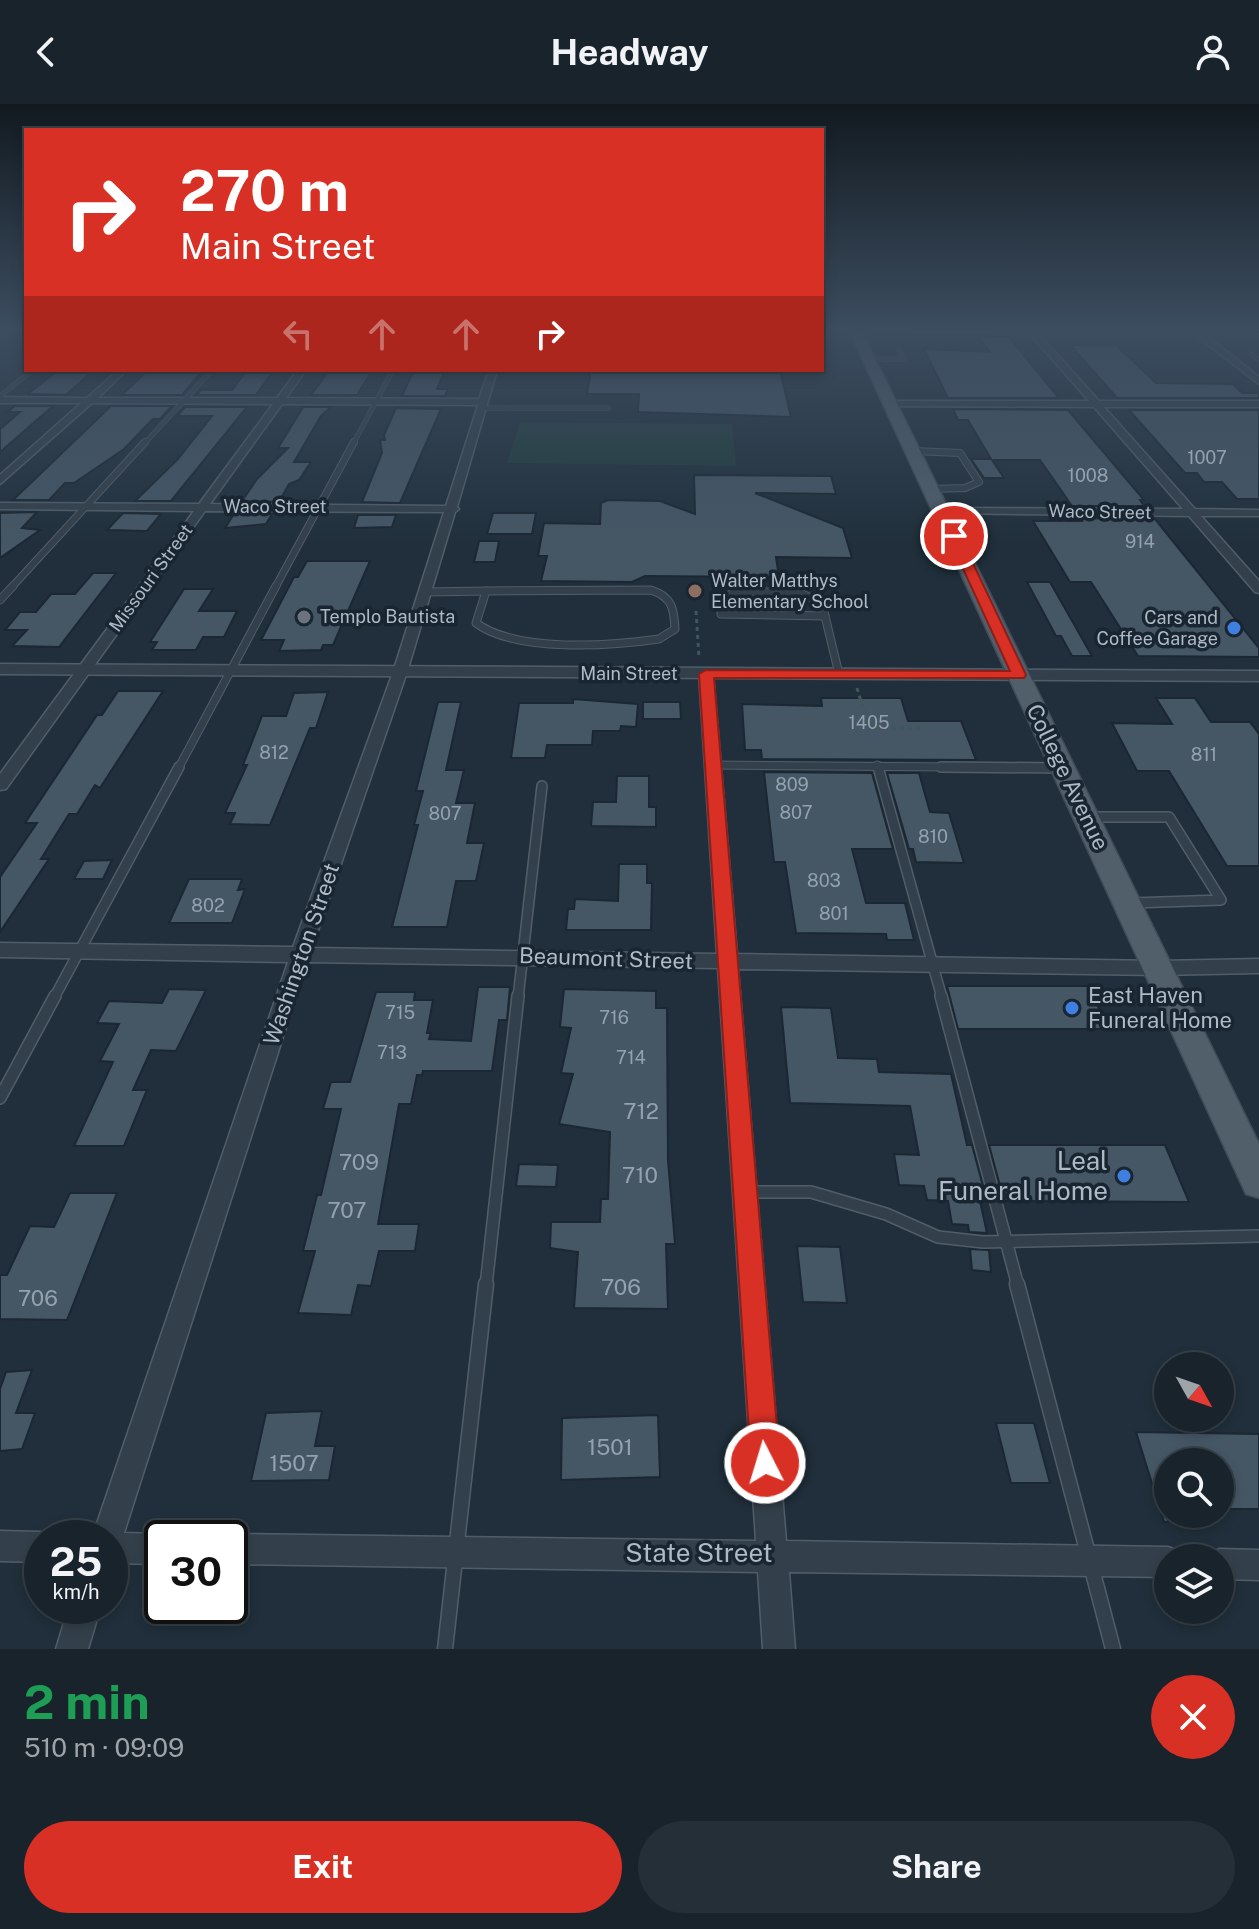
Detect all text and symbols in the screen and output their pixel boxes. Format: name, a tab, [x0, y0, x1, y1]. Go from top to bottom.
icon: back	[24, 30, 68, 74]
icon: person	[1191, 30, 1235, 74]
text: Headway	[551, 31, 708, 73]
text: 270 m	[180, 158, 349, 224]
icon: right	[48, 160, 152, 264]
text: Main Street	[180, 225, 376, 267]
icon: left	[276, 312, 320, 356]
icon: ahead	[360, 312, 404, 356]
icon: ahead	[444, 312, 488, 356]
icon: right	[528, 312, 572, 356]
house number: 1007	[1187, 447, 1227, 468]
house number: 1008	[1068, 465, 1108, 486]
street label: Waco Street	[223, 496, 327, 517]
street label: Waco Street	[1048, 500, 1152, 523]
pin	[920, 502, 988, 570]
icon: arrive	[932, 514, 976, 558]
street label: Missouri Street	[105, 520, 197, 636]
house number: 914	[1125, 531, 1155, 552]
place label: Walter Matthys Elementary School	[711, 570, 869, 612]
marker: Walter Matthys Elementary School	[686, 582, 704, 600]
place label: Templo Bautista	[320, 606, 455, 627]
place label: Cars and Coffee Garage	[1097, 607, 1218, 649]
marker: Templo Bautista	[295, 608, 313, 626]
marker: Cars and Coffee Garage	[1225, 619, 1243, 637]
street label: Main Street	[580, 663, 678, 684]
street label: College Avenue	[1021, 700, 1115, 854]
house number: 1405	[848, 712, 890, 733]
house number: 812	[259, 742, 289, 763]
house number: 811	[1191, 744, 1217, 765]
house number: 809	[775, 774, 809, 795]
house number: 807	[779, 802, 813, 823]
house number: 807	[428, 803, 462, 824]
house number: 810	[918, 826, 948, 847]
street label: Washington Street	[258, 859, 344, 1049]
house number: 803	[807, 870, 841, 891]
house number: 802	[191, 895, 225, 916]
house number: 801	[819, 903, 849, 924]
street label: Beaumont Street	[519, 942, 693, 974]
place label: East Haven Funeral Home	[1088, 982, 1232, 1033]
marker: East Haven Funeral Home	[1063, 999, 1081, 1017]
house number: 715	[385, 1002, 415, 1023]
house number: 716	[599, 1007, 629, 1028]
house number: 713	[377, 1042, 407, 1063]
house number: 714	[616, 1047, 646, 1068]
house number: 712	[623, 1098, 659, 1124]
place label: Leal Funeral Home	[938, 1145, 1108, 1206]
house number: 709	[339, 1149, 379, 1175]
house number: 710	[622, 1162, 658, 1188]
marker: Leal Funeral Home	[1115, 1167, 1133, 1185]
house number: 707	[327, 1197, 367, 1223]
house number: 706	[601, 1274, 641, 1300]
house number: 706	[18, 1285, 58, 1311]
north arrow	[1154, 1352, 1234, 1432]
map controls	[1154, 1352, 1234, 1624]
position arrow	[723, 1421, 807, 1505]
house number: 1501	[587, 1434, 633, 1460]
button: search	[1154, 1448, 1234, 1528]
house number: 1507	[269, 1450, 319, 1476]
speed limit sign: 30	[144, 1520, 248, 1624]
street label: State Street	[625, 1537, 773, 1568]
text: 25	[50, 1538, 102, 1585]
button: layers	[1154, 1544, 1234, 1624]
text: km/h	[52, 1580, 100, 1604]
text: 2 min	[24, 1673, 150, 1730]
button: close	[1151, 1675, 1235, 1759]
text: 510 m · 09:09	[24, 1732, 184, 1763]
button: Exit	[24, 1821, 622, 1913]
button: Share	[638, 1821, 1235, 1913]

